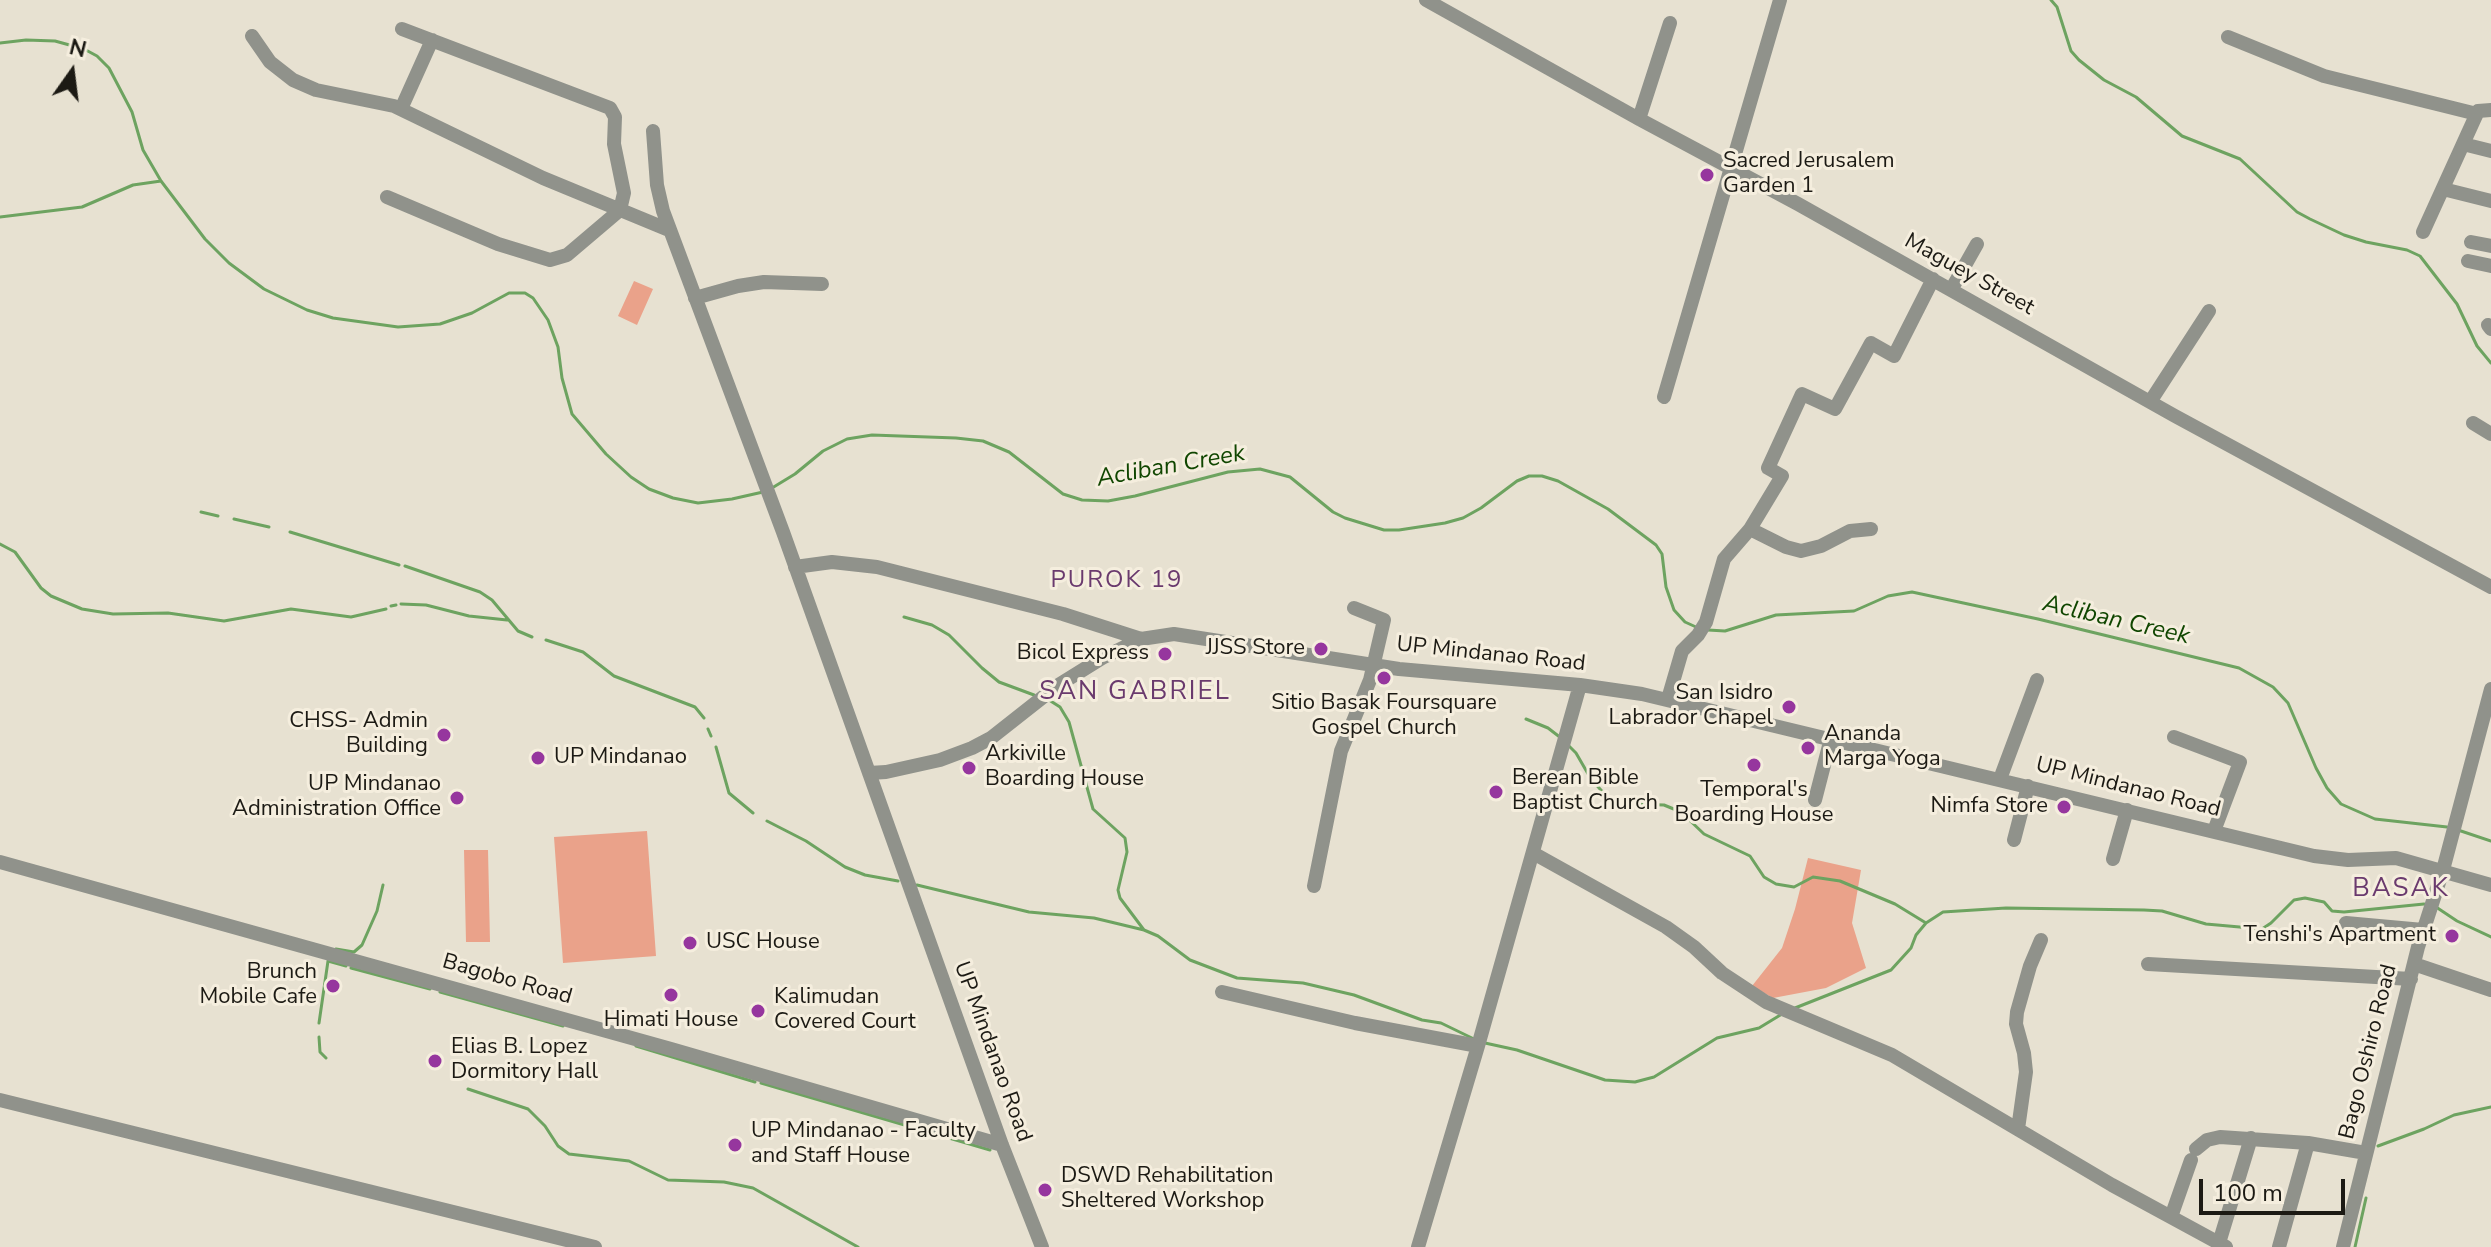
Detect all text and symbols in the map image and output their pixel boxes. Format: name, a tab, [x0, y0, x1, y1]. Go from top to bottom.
north arrow	[32, 32, 112, 112]
text: N	[66, 32, 89, 65]
place label: Sacred Jerusalem Garden 1	[1723, 149, 1895, 200]
marker: Sacred Jerusalem Garden 1	[1698, 166, 1716, 184]
street label: Maguey Street	[1900, 228, 2038, 322]
water label: Acliban Creek	[1095, 440, 1247, 494]
district label: PUROK 19	[1051, 567, 1183, 595]
water label: Acliban Creek	[2040, 590, 2192, 652]
street label: UP Mindanao Road	[1395, 632, 1587, 678]
place label: JJSS Store	[1206, 636, 1305, 662]
marker: JJSS Store	[1312, 640, 1330, 658]
place label: Bicol Express	[1017, 641, 1149, 667]
marker: Bicol Express	[1156, 645, 1174, 663]
marker: Sitio Basak Foursquare Gospel Church	[1375, 669, 1393, 687]
district label: SAN GABRIEL	[1039, 677, 1231, 709]
place label: San Isidro Labrador Chapel	[1609, 681, 1773, 732]
place label: Sitio Basak Foursquare Gospel Church	[1271, 691, 1497, 742]
marker: San Isidro Labrador Chapel	[1780, 698, 1798, 716]
place label: CHSS- Admin Building	[289, 709, 428, 760]
place label: Ananda Marga Yoga	[1824, 722, 1941, 774]
marker: CHSS- Admin Building	[435, 726, 453, 744]
marker: Ananda Marga Yoga	[1799, 739, 1817, 757]
place label: Arkiville Boarding House	[985, 742, 1144, 794]
place label: UP Mindanao	[554, 745, 687, 771]
marker: UP Mindanao	[529, 749, 547, 767]
street label: UP Mindanao Road	[2033, 752, 2223, 824]
marker: Temporal's Boarding House	[1745, 756, 1763, 774]
marker: Arkiville Boarding House	[960, 759, 978, 777]
place label: Berean Bible Baptist Church	[1512, 766, 1658, 818]
place label: UP Mindanao Administration Office	[232, 772, 441, 824]
place label: Temporal's Boarding House	[1674, 778, 1834, 830]
marker: Berean Bible Baptist Church	[1487, 783, 1505, 801]
marker: UP Mindanao Administration Office	[448, 789, 466, 807]
place label: Nimfa Store	[1931, 794, 2048, 820]
marker: Nimfa Store	[2055, 798, 2073, 816]
district label: BASAK	[2352, 874, 2450, 906]
place label: Tenshi's Apartment	[2244, 923, 2436, 949]
marker: Tenshi's Apartment	[2443, 927, 2461, 945]
place label: USC House	[706, 930, 820, 956]
marker: USC House	[681, 934, 699, 952]
street label: Bagobo Road	[439, 949, 575, 1011]
street label: UP Mindanao Road	[947, 958, 1037, 1146]
place label: Brunch Mobile Cafe	[199, 960, 317, 1012]
street label: Bago Oshiro Road	[2335, 962, 2403, 1142]
marker: Brunch Mobile Cafe	[324, 977, 342, 995]
place label: Kalimudan Covered Court	[774, 985, 916, 1036]
marker: Himati House	[662, 986, 680, 1004]
marker: Kalimudan Covered Court	[749, 1002, 767, 1020]
place label: Himati House	[604, 1008, 738, 1034]
place label: Elias B. Lopez Dormitory Hall	[451, 1035, 598, 1086]
marker: Elias B. Lopez Dormitory Hall	[426, 1052, 444, 1070]
place label: UP Mindanao - Faculty and Staff House	[751, 1119, 976, 1170]
marker: UP Mindanao - Faculty and Staff House	[726, 1136, 744, 1154]
scale bar	[2203, 1163, 2349, 1213]
place label: DSWD Rehabilitation Sheltered Workshop	[1061, 1164, 1274, 1216]
text: 100 m	[2213, 1177, 2283, 1209]
marker: DSWD Rehabilitation Sheltered Workshop	[1036, 1181, 1054, 1199]

